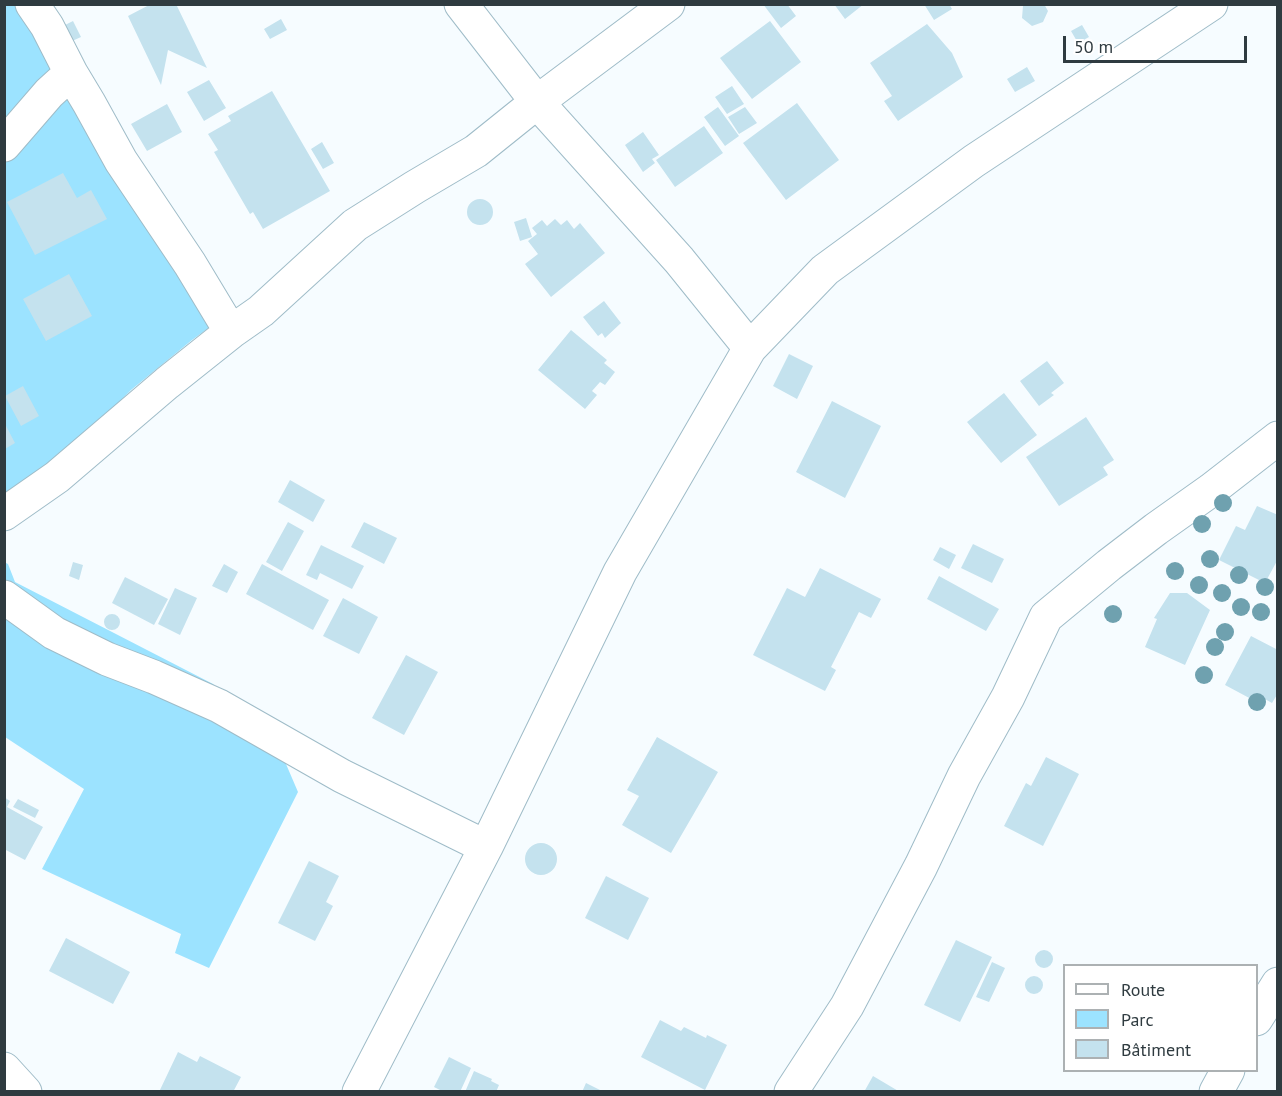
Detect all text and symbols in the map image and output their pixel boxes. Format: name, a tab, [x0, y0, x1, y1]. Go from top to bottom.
scale bar	[1066, 24, 1250, 62]
text: 50 m	[1074, 35, 1113, 58]
legend	[1063, 964, 1258, 1072]
text: Route	[1121, 978, 1165, 1001]
text: Parc	[1121, 1008, 1154, 1031]
text: Bâtiment	[1121, 1038, 1191, 1061]

